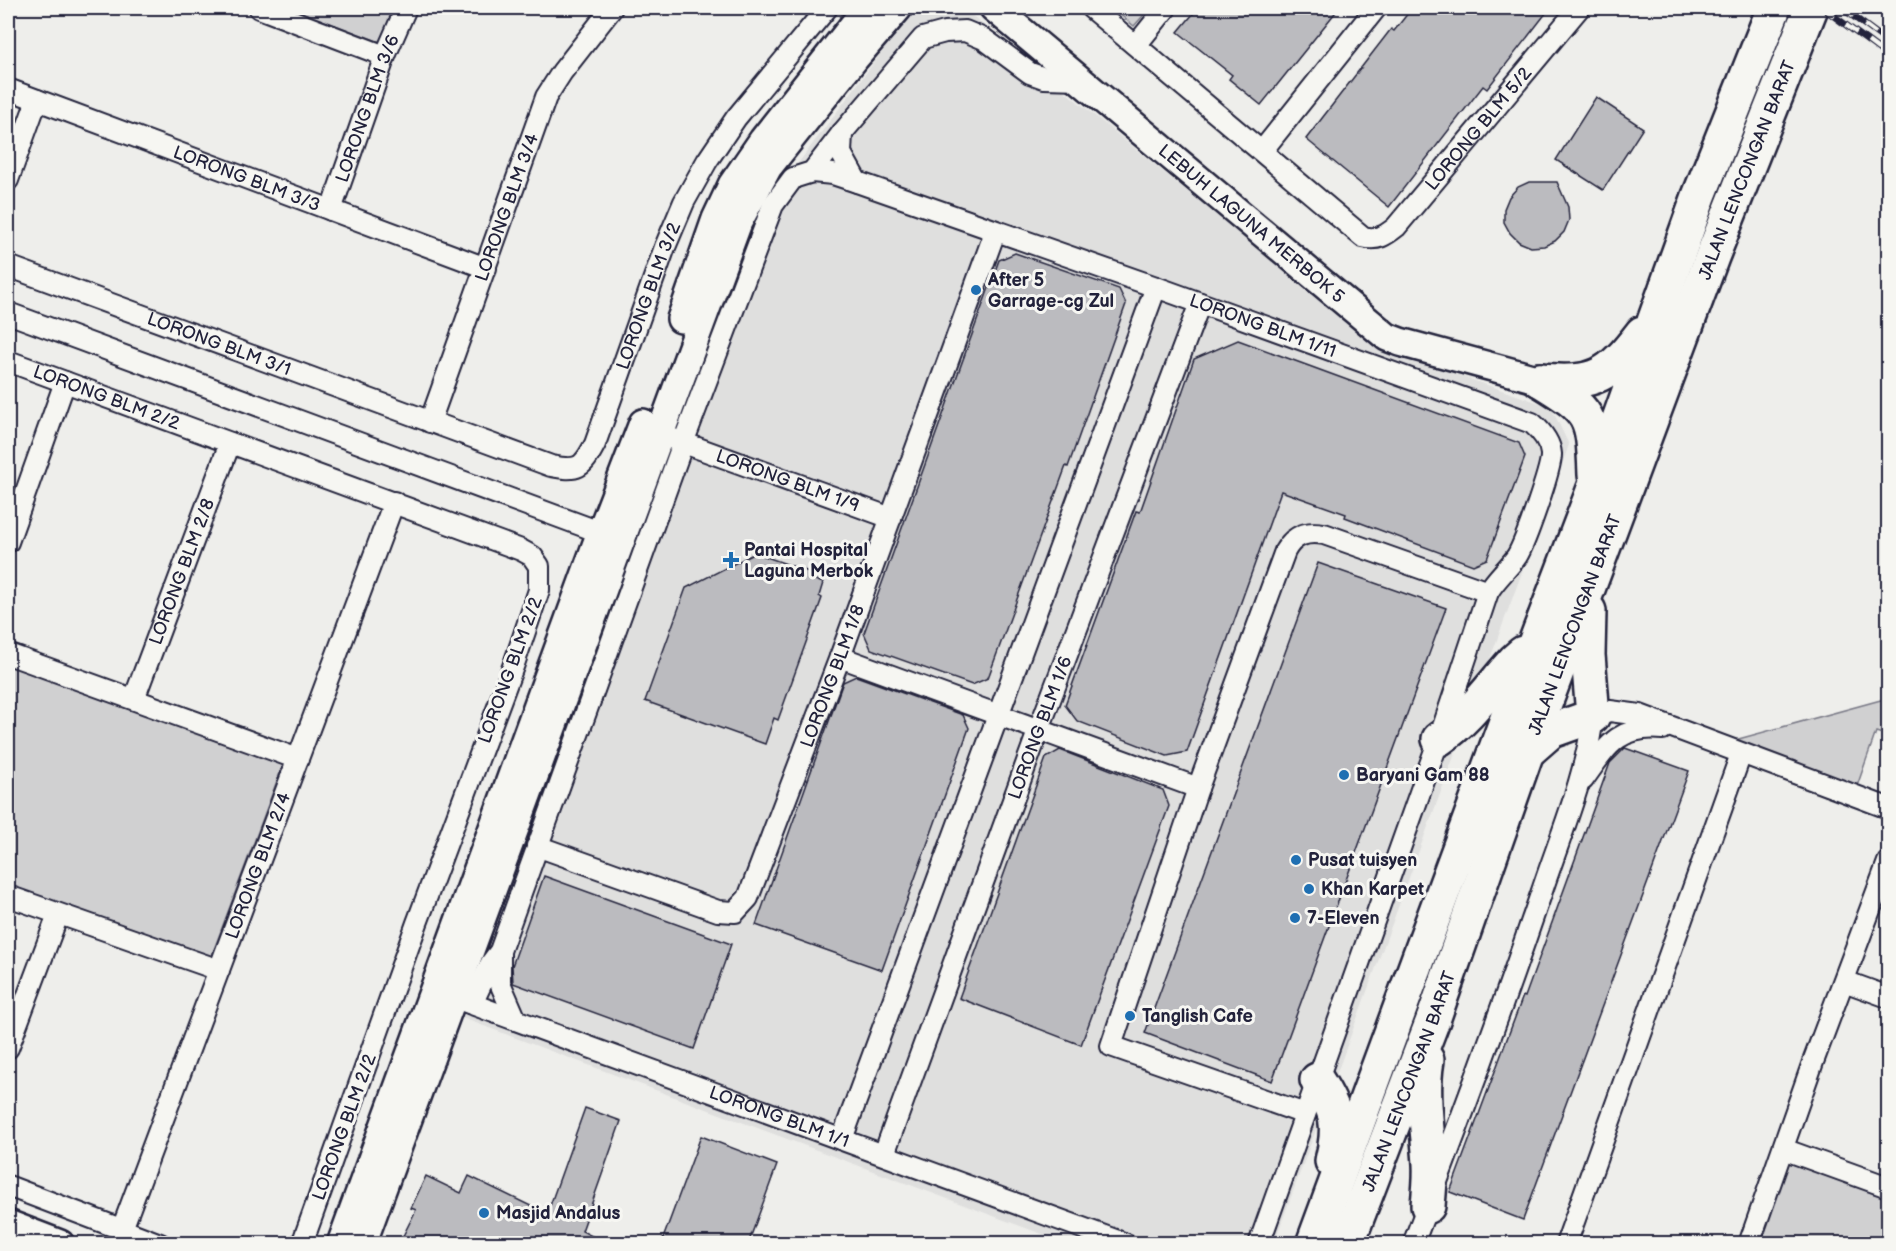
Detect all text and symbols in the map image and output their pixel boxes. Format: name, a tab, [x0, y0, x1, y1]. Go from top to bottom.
street label: LORONG BLM 3/6	[332, 31, 404, 185]
street label: JALAN LENCONGAN BARAT	[1694, 57, 1800, 283]
street label: LORONG BLM 5/2	[1421, 63, 1536, 195]
street label: LORONG BLM 3/4	[471, 131, 543, 284]
street label: LEBUH LAGUNA MERBOK 5	[1154, 140, 1349, 308]
street label: LORONG BLM 3/3	[170, 142, 323, 216]
street label: LORONG BLM 3/2	[612, 219, 685, 372]
place label: After 5 Garrage-cg Zul	[987, 270, 1114, 312]
marker: After 5 Garrage-cg Zul	[969, 283, 983, 297]
street label: LORONG BLM 1/11	[1187, 290, 1339, 362]
street label: LORONG BLM 3/1	[144, 308, 294, 380]
street label: LORONG BLM 2/2	[30, 361, 183, 434]
street label: LORONG BLM 1/9	[713, 445, 862, 517]
street label: LORONG BLM 2/8	[145, 496, 219, 648]
street label: JALAN LENCONGAN BARAT	[1524, 511, 1626, 738]
place label: Pantai Hospital Laguna Merbok	[744, 540, 874, 582]
marker: Pantai Hospital Laguna Merbok	[722, 551, 740, 569]
street label: LORONG BLM 2/2	[474, 594, 547, 746]
street label: LORONG BLM 1/8	[796, 602, 869, 750]
street label: LORONG BLM 1/6	[1004, 653, 1077, 802]
place label: Baryani Gam 88	[1356, 765, 1490, 786]
marker: Baryani Gam 88	[1337, 768, 1351, 782]
street label: LORONG BLM 2/4	[221, 790, 295, 942]
place label: Pusat tuisyen	[1308, 850, 1417, 871]
marker: Pusat tuisyen	[1289, 853, 1303, 867]
place label: Khan Karpet	[1321, 879, 1424, 900]
marker: Khan Karpet	[1302, 882, 1316, 896]
place label: 7-Eleven	[1307, 908, 1379, 929]
marker: 7-Eleven	[1288, 911, 1302, 925]
street label: JALAN LENCONGAN BARAT	[1358, 968, 1460, 1195]
place label: Tanglish Cafe	[1142, 1006, 1253, 1027]
marker: Tanglish Cafe	[1123, 1009, 1137, 1023]
street label: LORONG BLM 2/2	[308, 1051, 381, 1203]
street label: LORONG BLM 1/1	[706, 1082, 852, 1152]
place label: Masjid Andalus	[496, 1203, 620, 1224]
marker: Masjid Andalus	[477, 1206, 491, 1220]

